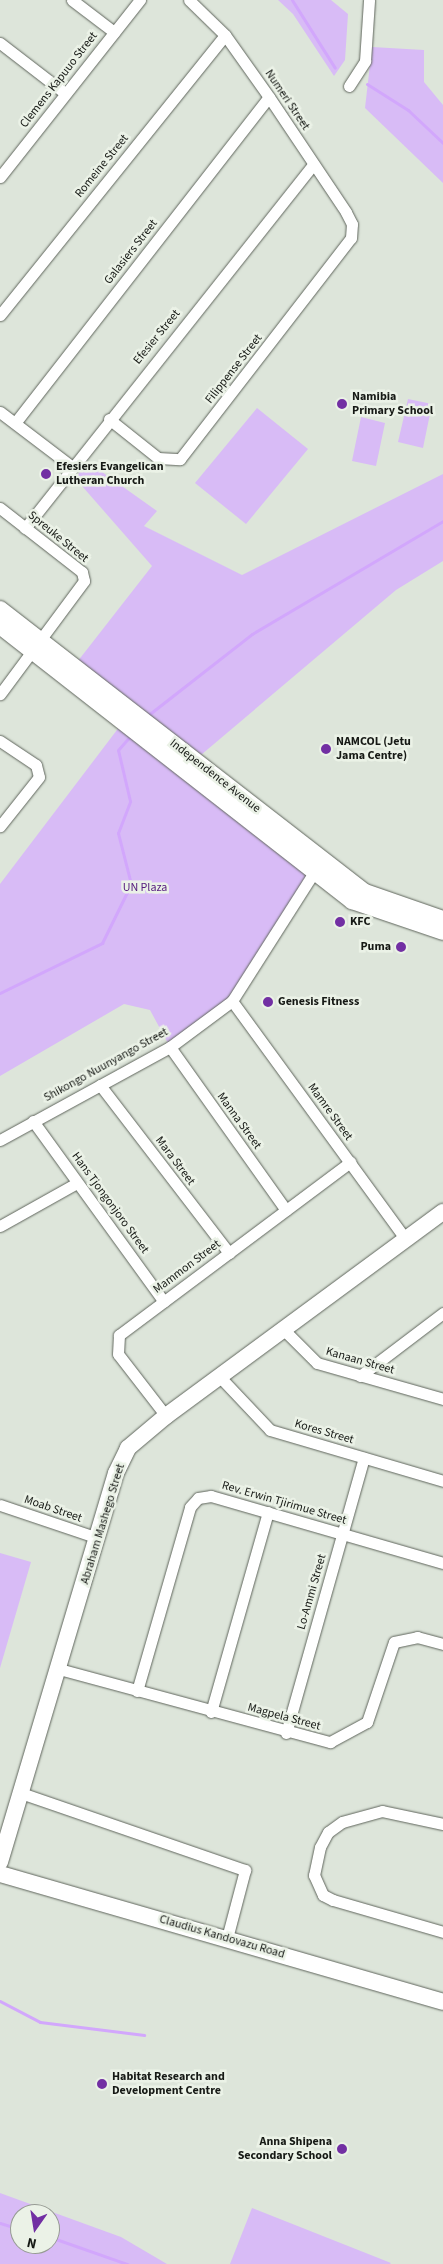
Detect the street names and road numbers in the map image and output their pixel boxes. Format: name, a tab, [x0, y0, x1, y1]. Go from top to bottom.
street label: Clemens Kapuuo Street	[17, 29, 101, 131]
street label: Numeri Street	[262, 67, 312, 133]
street label: Romeine Street	[72, 132, 132, 200]
street label: Galasiers Street	[101, 217, 161, 287]
street label: Efesier Street	[131, 307, 183, 367]
street label: Filippense Street	[202, 331, 266, 407]
street label: Spreuke Street	[25, 508, 91, 566]
street label: Independence Avenue	[167, 736, 263, 816]
street label: Shikongo Nuunyango Street	[41, 1025, 171, 1105]
street label: Mamre Street	[304, 1081, 356, 1143]
street label: Manna Street	[214, 1090, 264, 1152]
street label: Mara Street	[152, 1134, 198, 1188]
street label: Hans Tjongonjoro Street	[68, 1150, 152, 1256]
street label: Mammon Street	[151, 1237, 223, 1297]
street label: Kanaan Street	[324, 1344, 396, 1378]
street label: Kores Street	[293, 1417, 355, 1447]
street label: Abraham Mashego Street	[78, 1462, 128, 1586]
street label: Rev. Erwin Tjirimue Street	[220, 1478, 348, 1528]
street label: Moab Street	[22, 1492, 84, 1526]
street label: Lo-Ammi Street	[294, 1553, 330, 1631]
street label: Magpela Street	[246, 1700, 322, 1734]
street label: Claudius Kandovazu Road	[158, 1912, 286, 1962]

